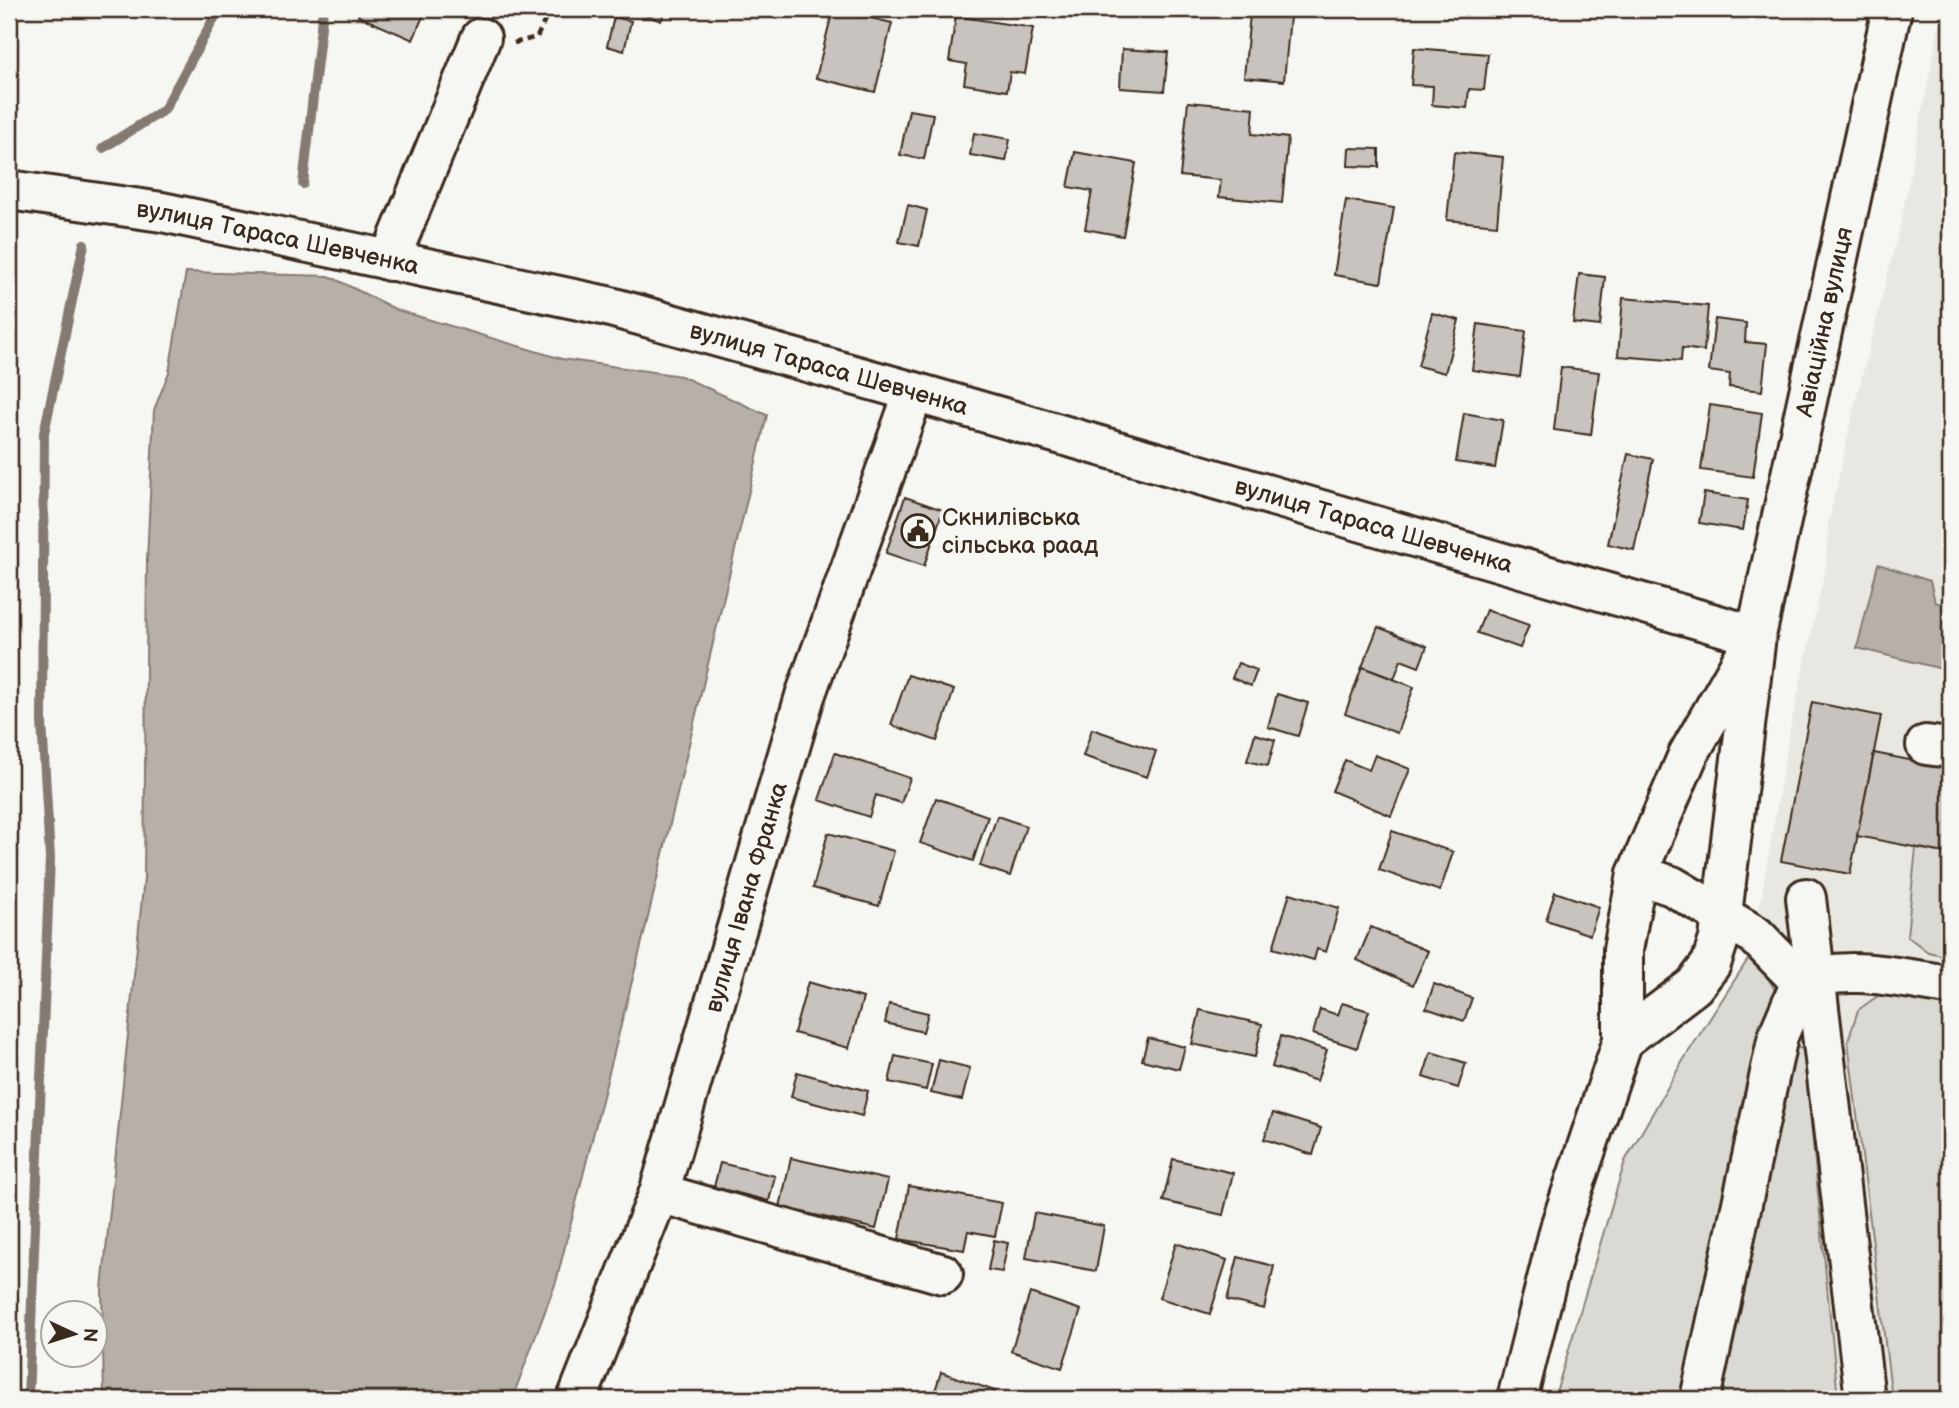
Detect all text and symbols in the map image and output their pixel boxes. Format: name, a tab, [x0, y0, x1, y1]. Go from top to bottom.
street label: вулиця Тараса Шевченка	[134, 194, 422, 281]
street label: Авіаційна вулиця	[1790, 224, 1859, 420]
street label: вулиця Тараса Шевченка	[686, 316, 972, 422]
street label: вулиця Тараса Шевченка	[1231, 472, 1516, 580]
place label: Скнилівська сільська раад	[942, 503, 1099, 560]
public building icon: Скнилівська сільська раад	[899, 512, 937, 550]
street label: вулиця Івана Франка	[699, 779, 794, 1016]
north arrow	[38, 1300, 108, 1370]
text: N	[77, 1327, 101, 1343]

